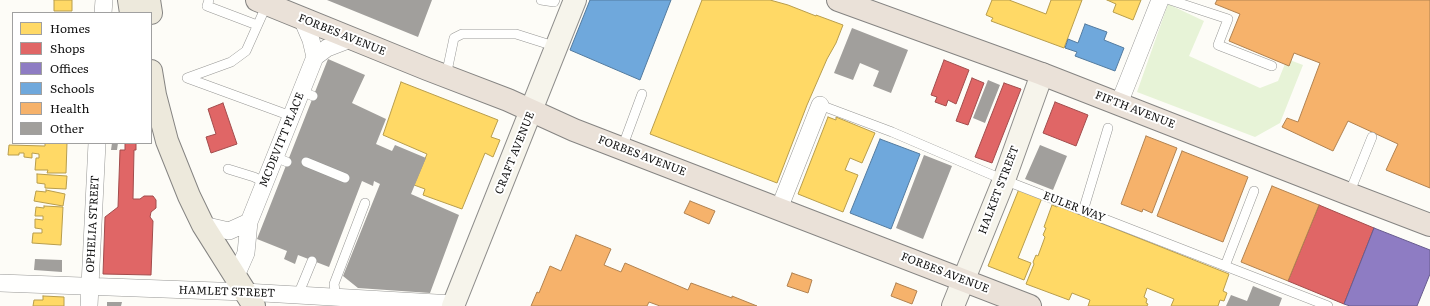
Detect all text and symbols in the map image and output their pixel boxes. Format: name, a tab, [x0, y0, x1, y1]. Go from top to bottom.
street label: FORBES AVENUE	[296, 11, 388, 59]
legend	[12, 12, 152, 144]
text: Homes	[50, 19, 90, 37]
text: Shops	[50, 39, 85, 57]
text: Offices	[50, 59, 88, 77]
text: Schools	[50, 79, 94, 97]
street label: FIFTH AVENUE	[1093, 89, 1177, 131]
street label: MCDEVITT PLACE	[257, 91, 307, 189]
text: Health	[50, 99, 89, 117]
street label: CRAFT AVENUE	[492, 110, 538, 196]
text: Other	[50, 119, 84, 137]
street label: FORBES AVENUE	[596, 133, 688, 179]
street label: HALKET STREET	[976, 144, 1022, 236]
street label: OPHELIA STREET	[84, 175, 102, 273]
street label: EULER WAY	[1041, 189, 1107, 225]
street label: FORBES AVENUE	[899, 250, 991, 296]
street label: HAMLET STREET	[178, 284, 276, 300]

